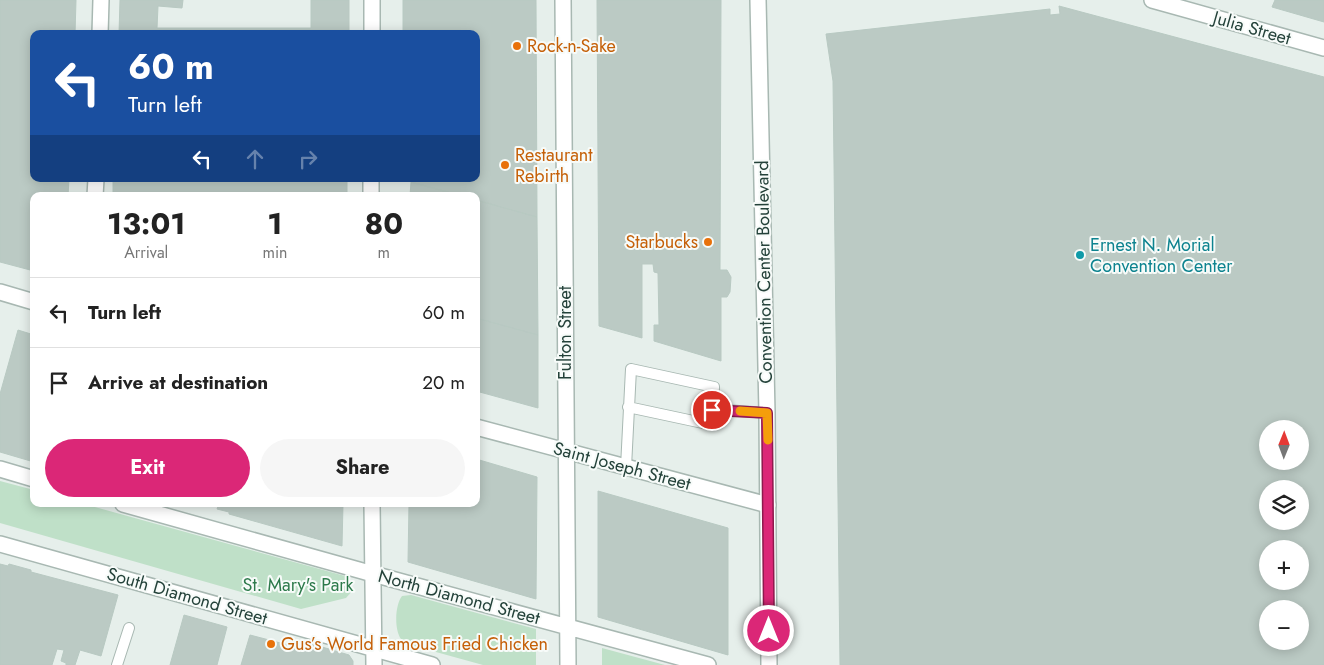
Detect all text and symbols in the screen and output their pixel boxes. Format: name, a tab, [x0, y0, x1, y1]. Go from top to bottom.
street label: Julia Street	[1208, 4, 1294, 52]
place label: Rock-n-Sake	[527, 33, 616, 59]
marker: Rock-n-Sake	[511, 40, 523, 52]
text: 60 m	[128, 42, 214, 92]
icon: left	[45, 50, 110, 115]
text: Turn left	[128, 88, 202, 120]
place label: Restaurant Rebirth	[515, 142, 593, 189]
icon: left	[188, 145, 216, 173]
icon: ahead	[241, 145, 269, 173]
icon: right	[294, 145, 322, 173]
marker: Restaurant Rebirth	[499, 159, 511, 171]
street label: Convention Center Boulevard	[749, 160, 779, 384]
text: 13:01	[107, 202, 186, 245]
text: 1	[267, 202, 283, 245]
text: 80	[364, 202, 403, 245]
place label: Starbucks	[625, 229, 698, 255]
place label: Ernest N. Morial Convention Center	[1090, 232, 1233, 279]
marker: Starbucks	[702, 236, 714, 248]
text: Arrival	[124, 241, 168, 264]
text: min	[262, 241, 288, 264]
text: m	[378, 241, 390, 264]
marker: Ernest N. Morial Convention Center	[1074, 249, 1086, 261]
street label: Fulton Street	[552, 285, 578, 380]
icon: left	[45, 299, 73, 327]
text: Turn left	[88, 299, 161, 326]
text: 60 m	[422, 299, 465, 326]
icon: arrive	[45, 369, 73, 397]
text: Arrive at destination	[88, 369, 268, 396]
text: 20 m	[422, 369, 465, 396]
pin	[691, 389, 733, 431]
icon: arrive	[698, 396, 726, 424]
north arrow	[1259, 420, 1309, 470]
map controls	[1259, 420, 1309, 650]
street label: Saint Joseph Street	[550, 435, 694, 497]
button: Exit	[45, 439, 250, 497]
button: Share	[260, 439, 465, 497]
button: layers	[1259, 480, 1309, 530]
button: +	[1259, 540, 1309, 590]
street label: South Diamond Street	[104, 561, 271, 632]
street label: North Diamond Street	[375, 563, 543, 631]
park label: St. Mary's Park	[243, 572, 354, 598]
button: −	[1259, 600, 1309, 650]
position arrow	[742, 604, 794, 656]
place label: Gus’s World Famous Fried Chicken	[281, 631, 548, 657]
marker: Gus’s World Famous Fried Chicken	[265, 638, 277, 650]

